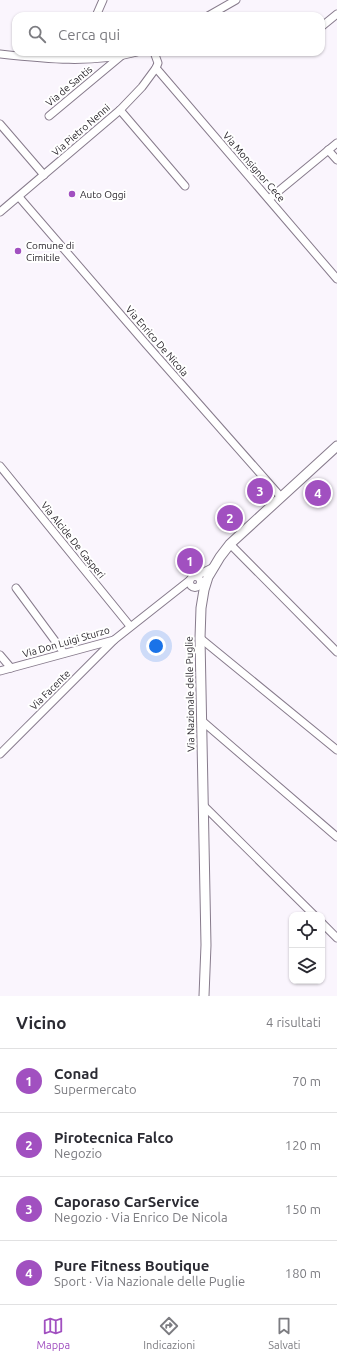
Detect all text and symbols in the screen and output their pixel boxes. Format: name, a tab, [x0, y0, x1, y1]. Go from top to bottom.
search box	[12, 12, 325, 56]
icon: search	[26, 23, 48, 45]
text: Cerca qui	[58, 26, 120, 43]
street label: Via de Santis	[44, 63, 94, 109]
street label: Via Pietro Nenni	[50, 102, 112, 158]
street label: Via Monsignor Cece	[221, 130, 287, 204]
marker: Auto Oggi	[67, 189, 77, 199]
place label: Auto Oggi	[80, 189, 126, 200]
place label: Comune di Cimitile	[26, 240, 74, 263]
marker: Comune di Cimitile	[13, 246, 23, 256]
street label: Via Enrico De Nicola	[123, 304, 191, 378]
pin: 3	[247, 476, 273, 506]
pin: 4	[305, 478, 331, 508]
street label: Via Alcide De Gasperi	[39, 500, 107, 580]
pin: 2	[217, 503, 243, 533]
pin: 1	[177, 546, 203, 576]
street label: Via Don Luigi Sturzo	[21, 624, 111, 660]
your location	[146, 636, 166, 656]
street label: Via Nazionale delle Puglie	[183, 636, 197, 752]
street label: Via Facente	[28, 668, 72, 712]
map controls	[289, 912, 325, 984]
button: locate	[289, 912, 325, 948]
button: layers	[289, 948, 325, 984]
text: Vicino	[16, 1013, 66, 1032]
text: 4 risultati	[266, 1015, 321, 1029]
text: Conad	[54, 1065, 98, 1082]
text: 1	[25, 1074, 33, 1088]
text: 70 m	[292, 1074, 321, 1088]
text: Supermercato	[54, 1082, 137, 1096]
text: Pirotecnica Falco	[54, 1129, 174, 1146]
text: 2	[25, 1138, 33, 1152]
text: 120 m	[285, 1138, 321, 1152]
text: Negozio	[54, 1146, 102, 1160]
text: Caporaso CarService	[54, 1193, 199, 1210]
text: 3	[25, 1202, 33, 1216]
text: 150 m	[285, 1202, 321, 1216]
text: Negozio · Via Enrico De Nicola	[54, 1210, 228, 1224]
text: Pure Fitness Boutique	[54, 1257, 210, 1274]
text: 4	[25, 1266, 33, 1280]
text: 180 m	[285, 1266, 321, 1280]
text: Sport · Via Nazionale delle Puglie	[54, 1274, 245, 1288]
tab: Mappa	[36, 1315, 70, 1351]
tab: Indicazioni	[143, 1315, 195, 1351]
tab: Salvati	[268, 1315, 301, 1351]

